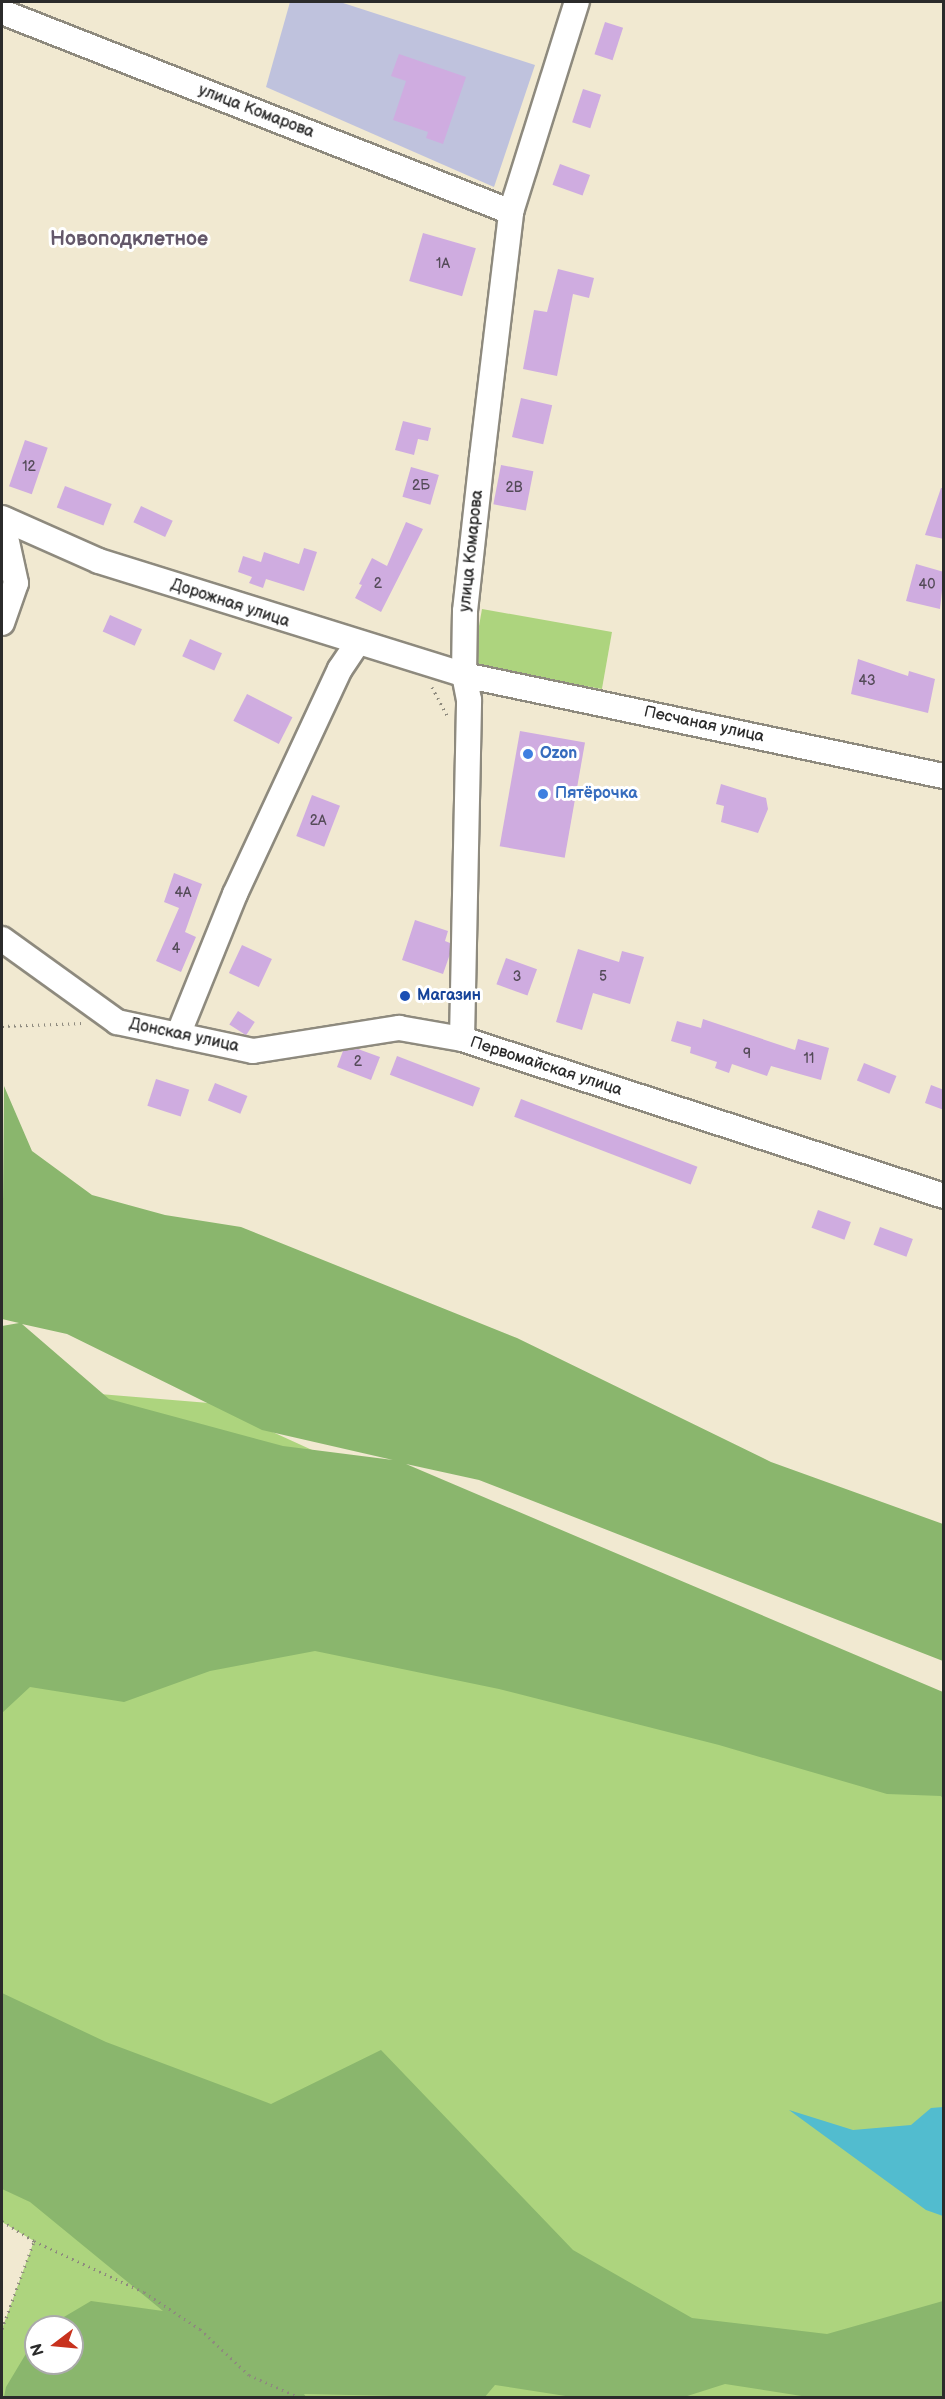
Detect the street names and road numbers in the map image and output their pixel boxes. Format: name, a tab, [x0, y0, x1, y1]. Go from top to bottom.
street label: улица Комарова	[195, 81, 317, 143]
street label: улица Комарова	[456, 489, 488, 613]
street label: Дорожная улица	[168, 576, 292, 632]
street label: Песчаная улица	[642, 703, 766, 747]
street label: Донская улица	[127, 1015, 241, 1057]
street label: Первомайская улица	[468, 1033, 624, 1101]

